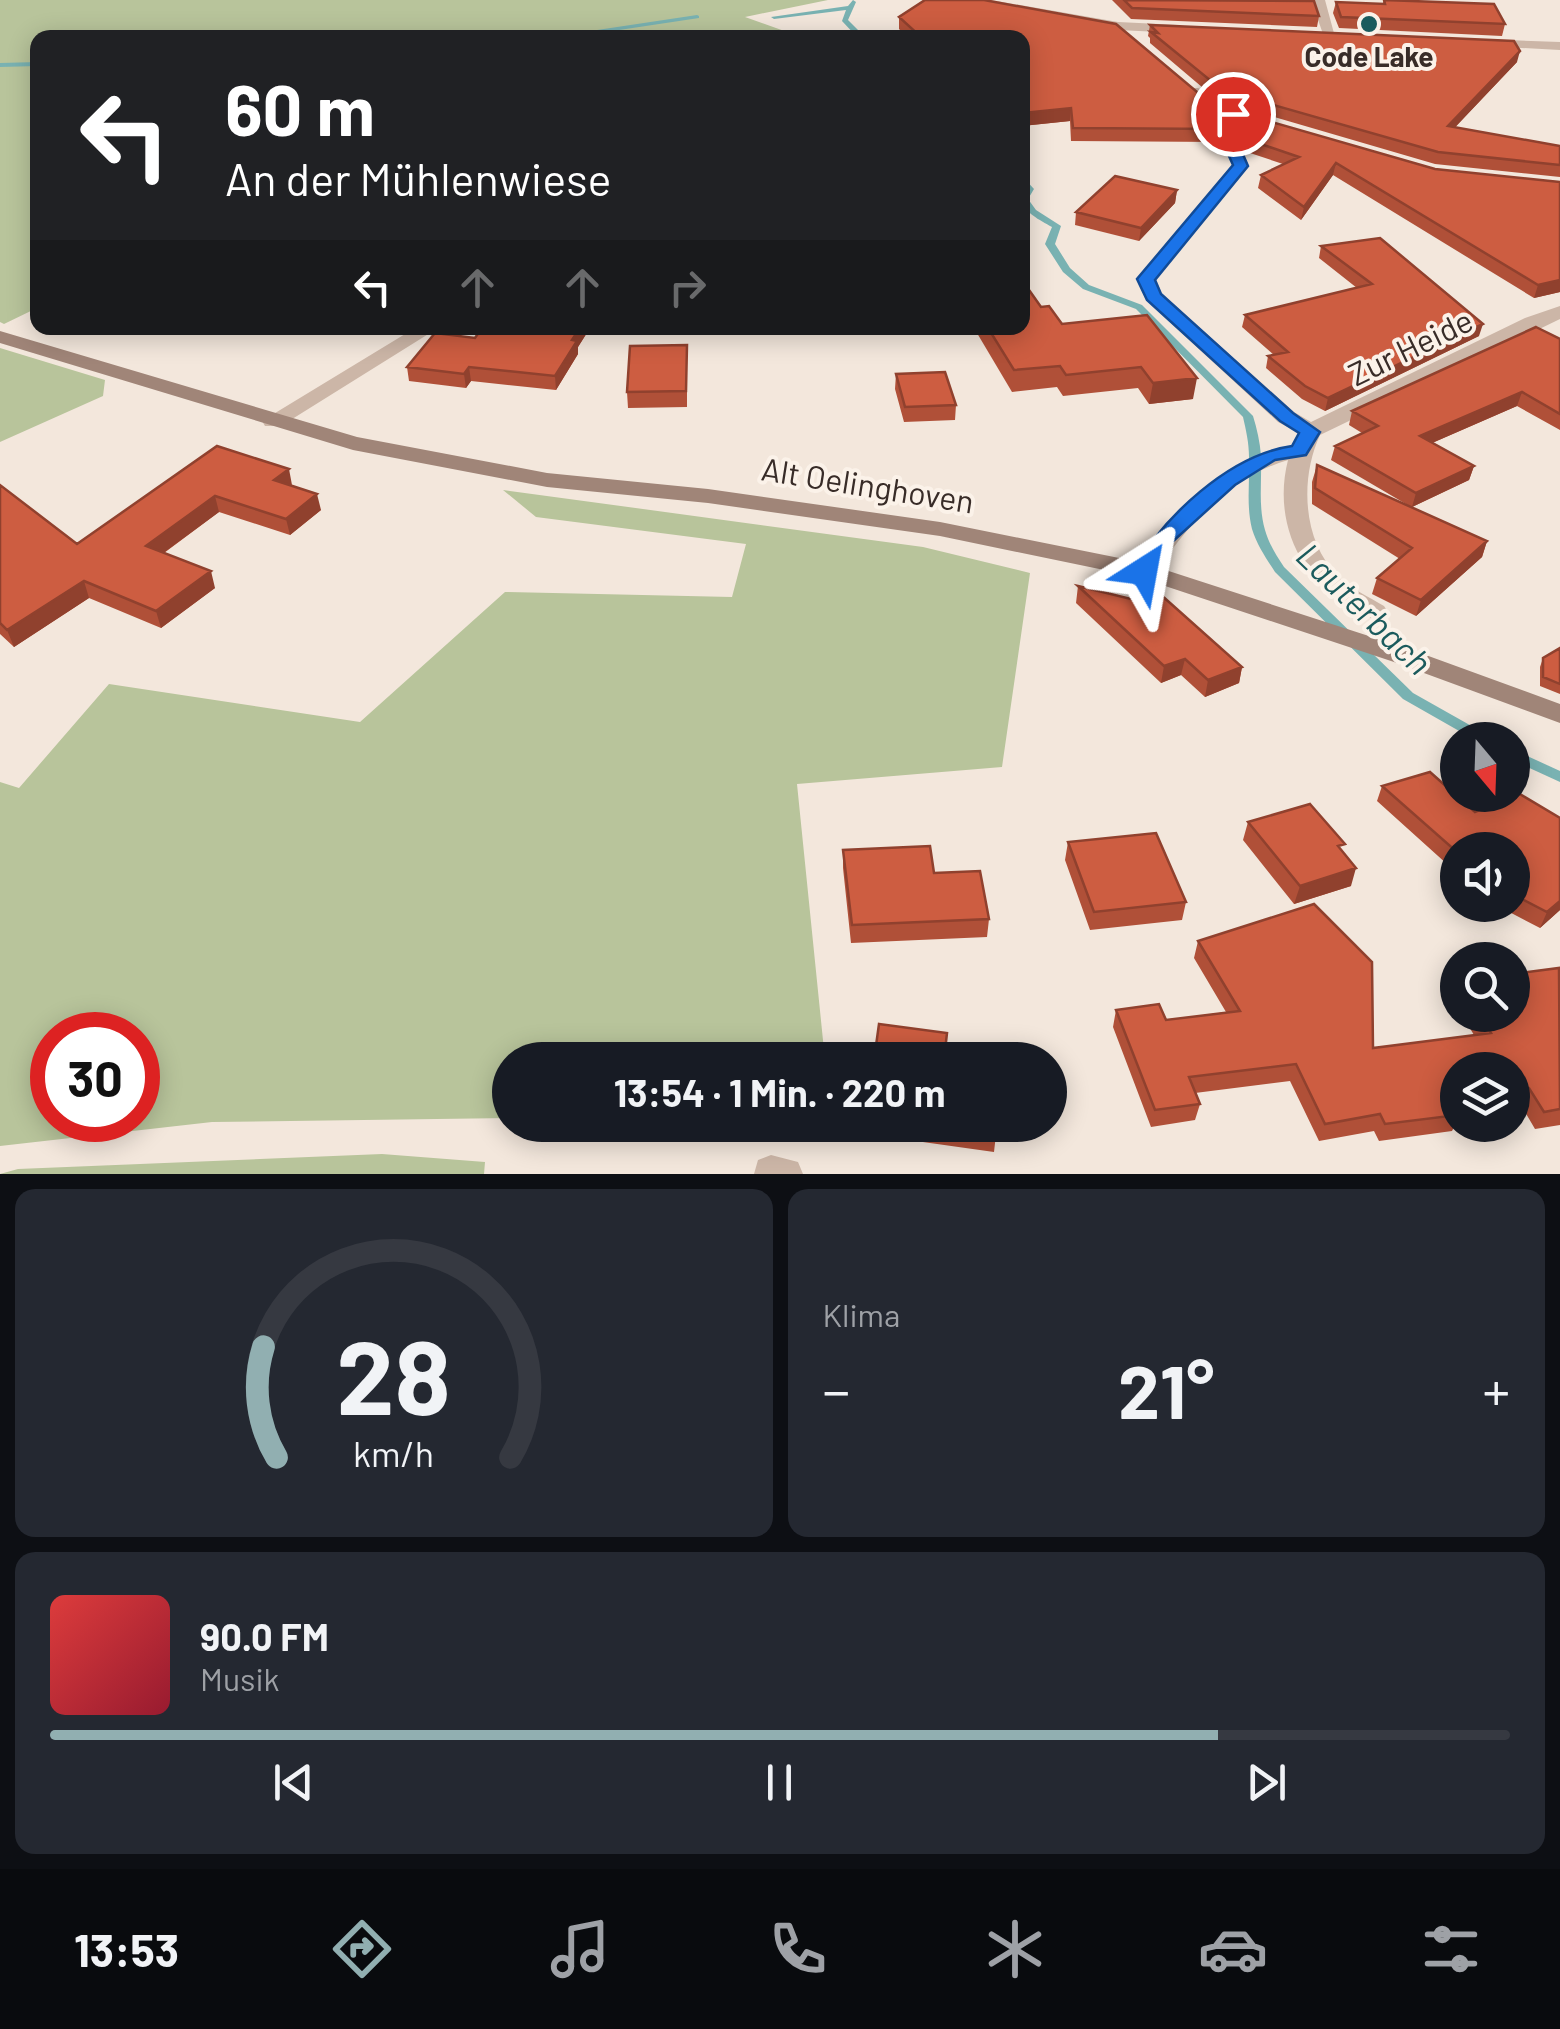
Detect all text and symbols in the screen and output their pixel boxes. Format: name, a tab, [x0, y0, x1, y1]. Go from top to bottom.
marker: Code Lake	[1358, 13, 1380, 35]
place label: Code Lake	[1304, 39, 1434, 73]
text: 60 m	[225, 66, 375, 150]
icon: left	[60, 70, 190, 200]
pin	[1191, 72, 1276, 157]
icon: arrive	[1206, 87, 1261, 142]
text: An der Mühlenwiese	[225, 151, 612, 205]
icon: left	[345, 260, 400, 315]
icon: ahead	[450, 260, 505, 315]
icon: ahead	[555, 260, 610, 315]
icon: right	[660, 260, 715, 315]
street label: Zur Heide	[1342, 300, 1478, 392]
street label: Alt Oelinghoven	[759, 448, 977, 520]
position arrow	[1092, 519, 1196, 623]
water label: Lauterbach	[1289, 533, 1441, 683]
north arrow	[1440, 722, 1530, 812]
map controls	[1440, 722, 1530, 1142]
button: sound	[1440, 832, 1530, 922]
button: search	[1440, 942, 1530, 1032]
speed limit sign: 30	[30, 1012, 160, 1142]
button: layers	[1440, 1052, 1530, 1142]
text: 13:54 · 1 Min. · 220 m	[614, 1069, 945, 1115]
text: Klima	[823, 1295, 900, 1333]
text: 28	[336, 1311, 451, 1436]
text: 21°	[1118, 1344, 1214, 1434]
text: −	[823, 1356, 850, 1422]
text: +	[1482, 1356, 1510, 1422]
text: km/h	[353, 1431, 434, 1474]
text: 90.0 FM	[200, 1613, 329, 1659]
text: Musik	[200, 1659, 280, 1697]
icon: previous	[266, 1755, 321, 1810]
icon: pause	[752, 1755, 807, 1810]
icon: next	[1239, 1755, 1294, 1810]
icon: directions	[327, 1914, 397, 1984]
icon: music	[545, 1914, 615, 1984]
icon: phone	[763, 1914, 833, 1984]
icon: climate	[980, 1914, 1050, 1984]
icon: car	[1198, 1914, 1268, 1984]
icon: filters	[1416, 1914, 1486, 1984]
text: 13:53	[74, 1922, 179, 1976]

